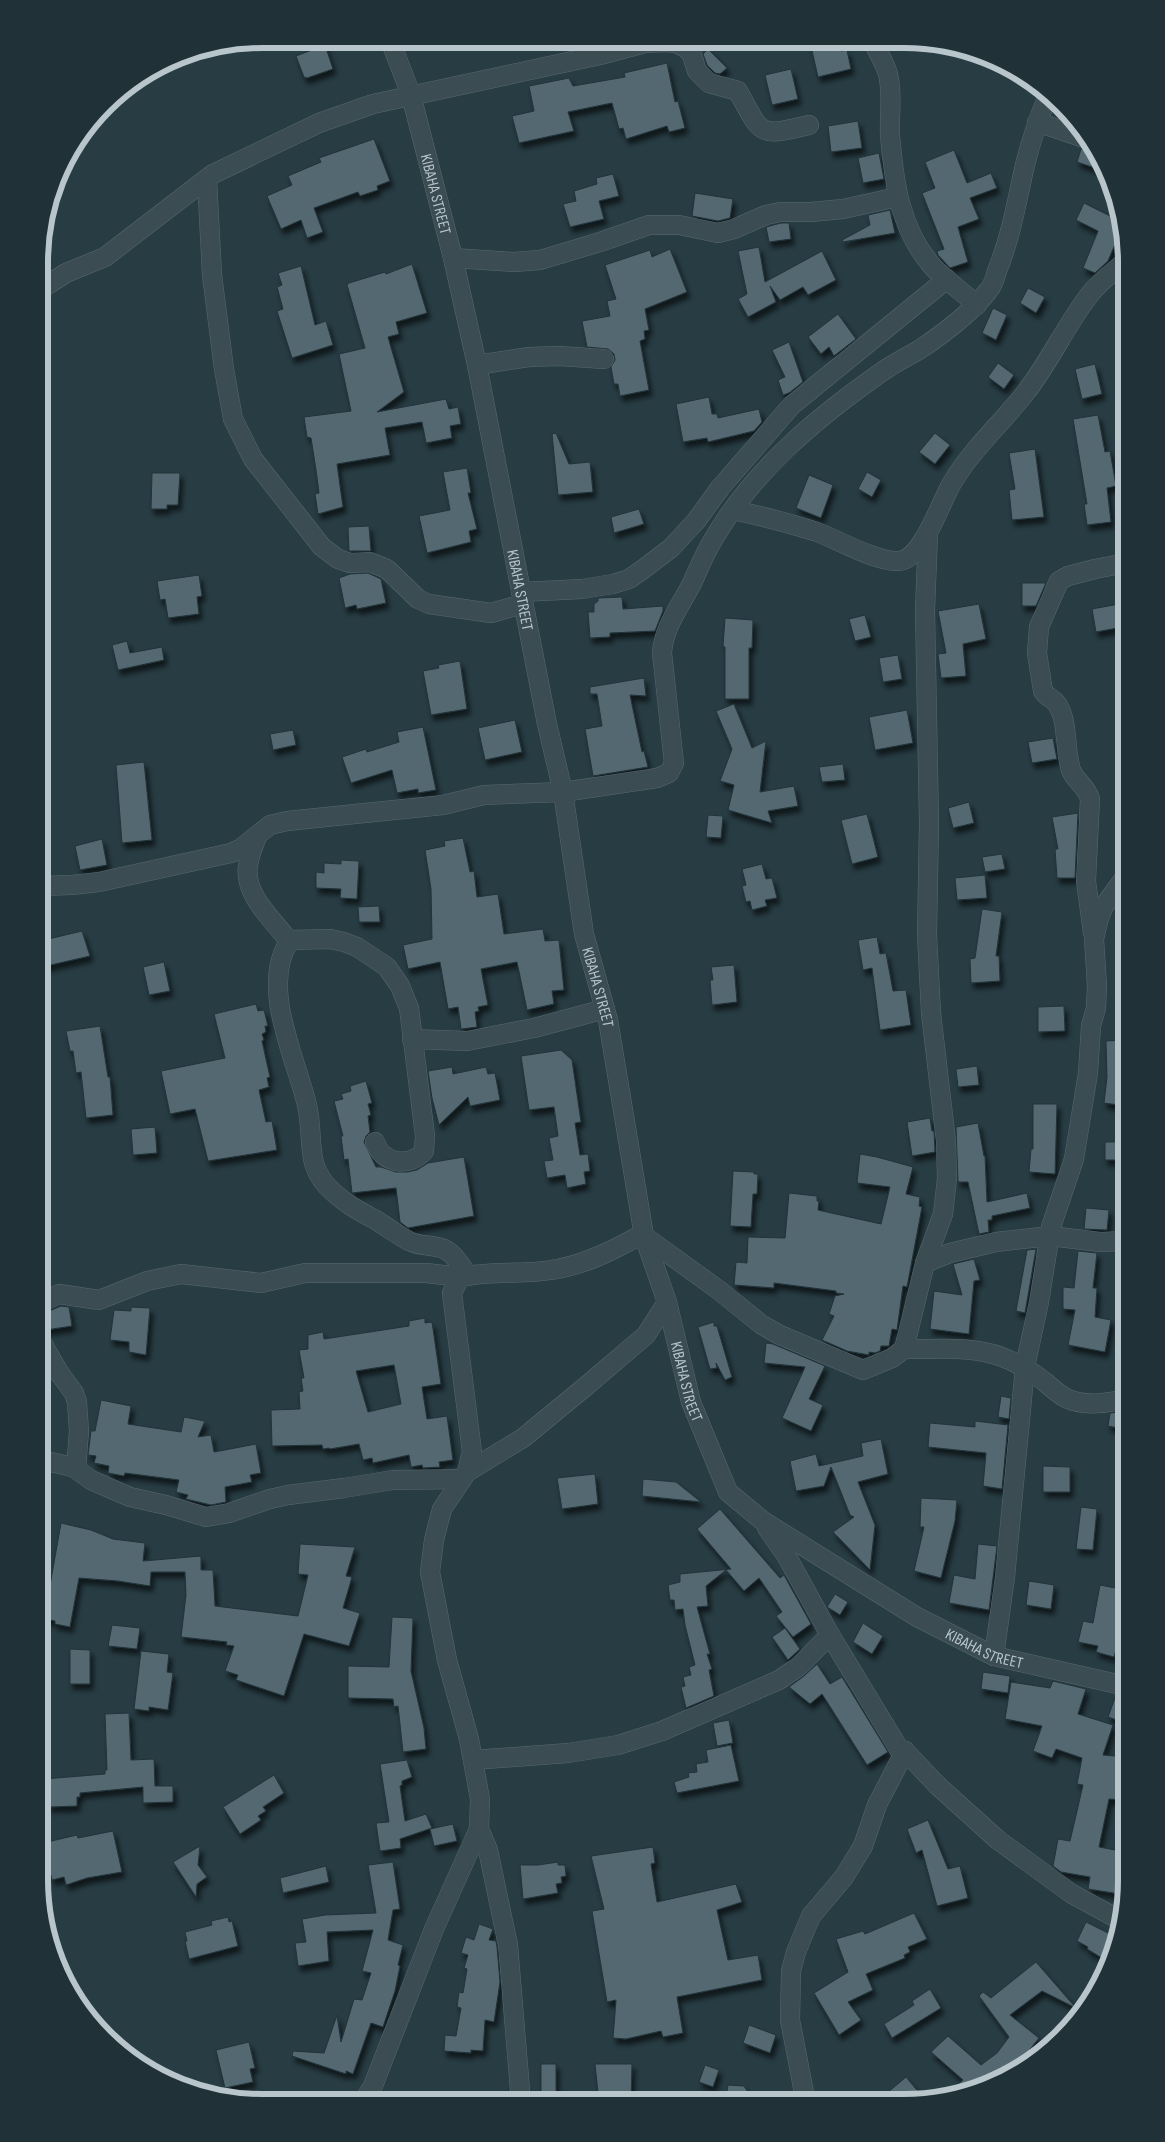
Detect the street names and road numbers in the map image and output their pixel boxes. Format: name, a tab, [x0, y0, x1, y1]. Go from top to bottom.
street label: KIBAHA STREET	[416, 152, 455, 237]
street label: KIBAHA STREET	[502, 548, 537, 633]
street label: KIBAHA STREET	[577, 945, 617, 1029]
street label: KIBAHA STREET	[666, 1340, 706, 1425]
street label: KIBAHA STREET	[942, 1625, 1025, 1673]

